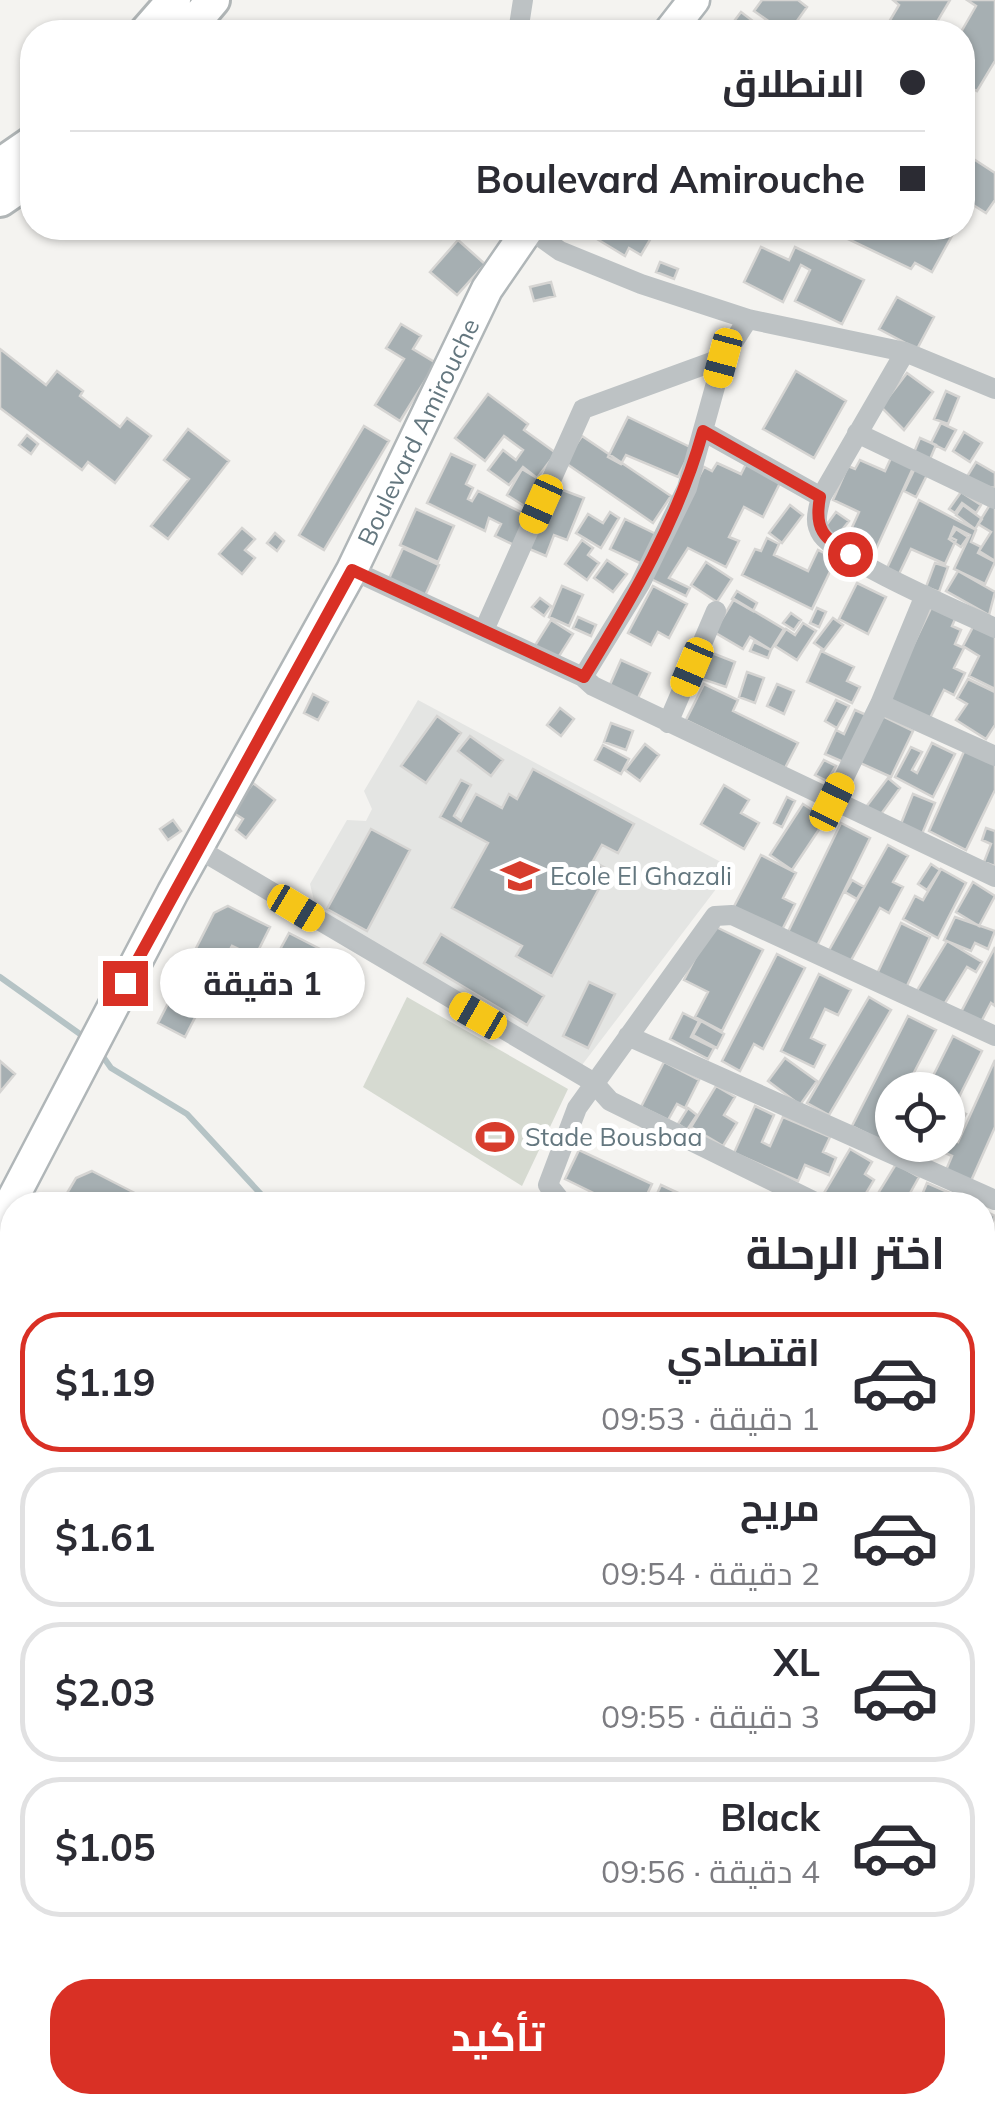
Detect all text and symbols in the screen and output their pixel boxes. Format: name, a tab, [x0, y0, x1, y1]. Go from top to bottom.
text: الانطلاق	[722, 59, 865, 107]
text: Boulevard Amirouche	[475, 155, 865, 203]
street label: Boulevard Amirouche	[350, 313, 486, 550]
car	[701, 325, 745, 391]
car	[515, 470, 567, 538]
route start	[828, 532, 873, 577]
car	[666, 634, 718, 700]
car	[805, 768, 859, 836]
school or university icon: Ecole El Ghazali	[499, 855, 541, 897]
place label: Ecole El Ghazali	[550, 860, 732, 891]
car	[263, 880, 329, 936]
callout: 1 دقيقة	[160, 948, 365, 1018]
route end	[103, 961, 148, 1006]
text: 1 دقيقة	[203, 963, 322, 1003]
car	[445, 988, 511, 1044]
map controls	[875, 1072, 965, 1162]
button: locate	[875, 1072, 965, 1162]
sports icon: Stade Bousbaa	[474, 1116, 516, 1158]
place label: Stade Bousbaa	[525, 1121, 703, 1152]
text: اختر الرحلة	[746, 1224, 945, 1280]
text: اقتصادي	[667, 1328, 820, 1376]
icon: car	[850, 1337, 940, 1427]
text: $1.19	[55, 1358, 156, 1406]
text: 1 دقيقة · 09:53	[601, 1398, 820, 1438]
text: مريح	[740, 1483, 820, 1531]
icon: car	[850, 1492, 940, 1582]
text: $1.61	[55, 1513, 156, 1561]
text: 2 دقيقة · 09:54	[601, 1553, 820, 1593]
text: XL	[773, 1638, 820, 1686]
icon: car	[850, 1647, 940, 1737]
text: $2.03	[55, 1668, 156, 1716]
text: 3 دقيقة · 09:55	[601, 1696, 820, 1736]
text: Black	[720, 1793, 820, 1841]
icon: car	[850, 1802, 940, 1892]
text: $1.05	[55, 1823, 156, 1871]
text: 4 دقيقة · 09:56	[601, 1851, 820, 1891]
button: تأكيد	[50, 1979, 945, 2094]

